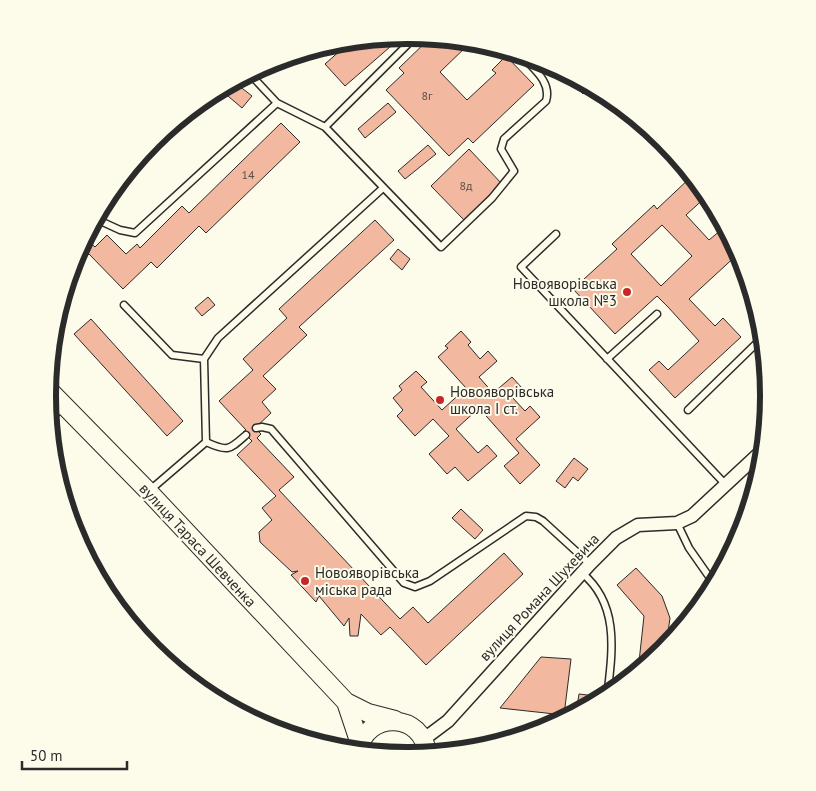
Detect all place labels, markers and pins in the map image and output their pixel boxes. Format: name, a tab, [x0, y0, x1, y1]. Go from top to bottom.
place label: Новояворівська школа №3	[513, 274, 617, 310]
marker: Новояворівська школа №3	[621, 286, 633, 298]
place label: Новояворівська школа І ст.	[450, 382, 554, 418]
marker: Новояворівська школа І ст.	[434, 394, 446, 406]
place label: Новояворівська міська рада	[315, 563, 419, 599]
marker: Новояворівська міська рада	[299, 575, 311, 587]

